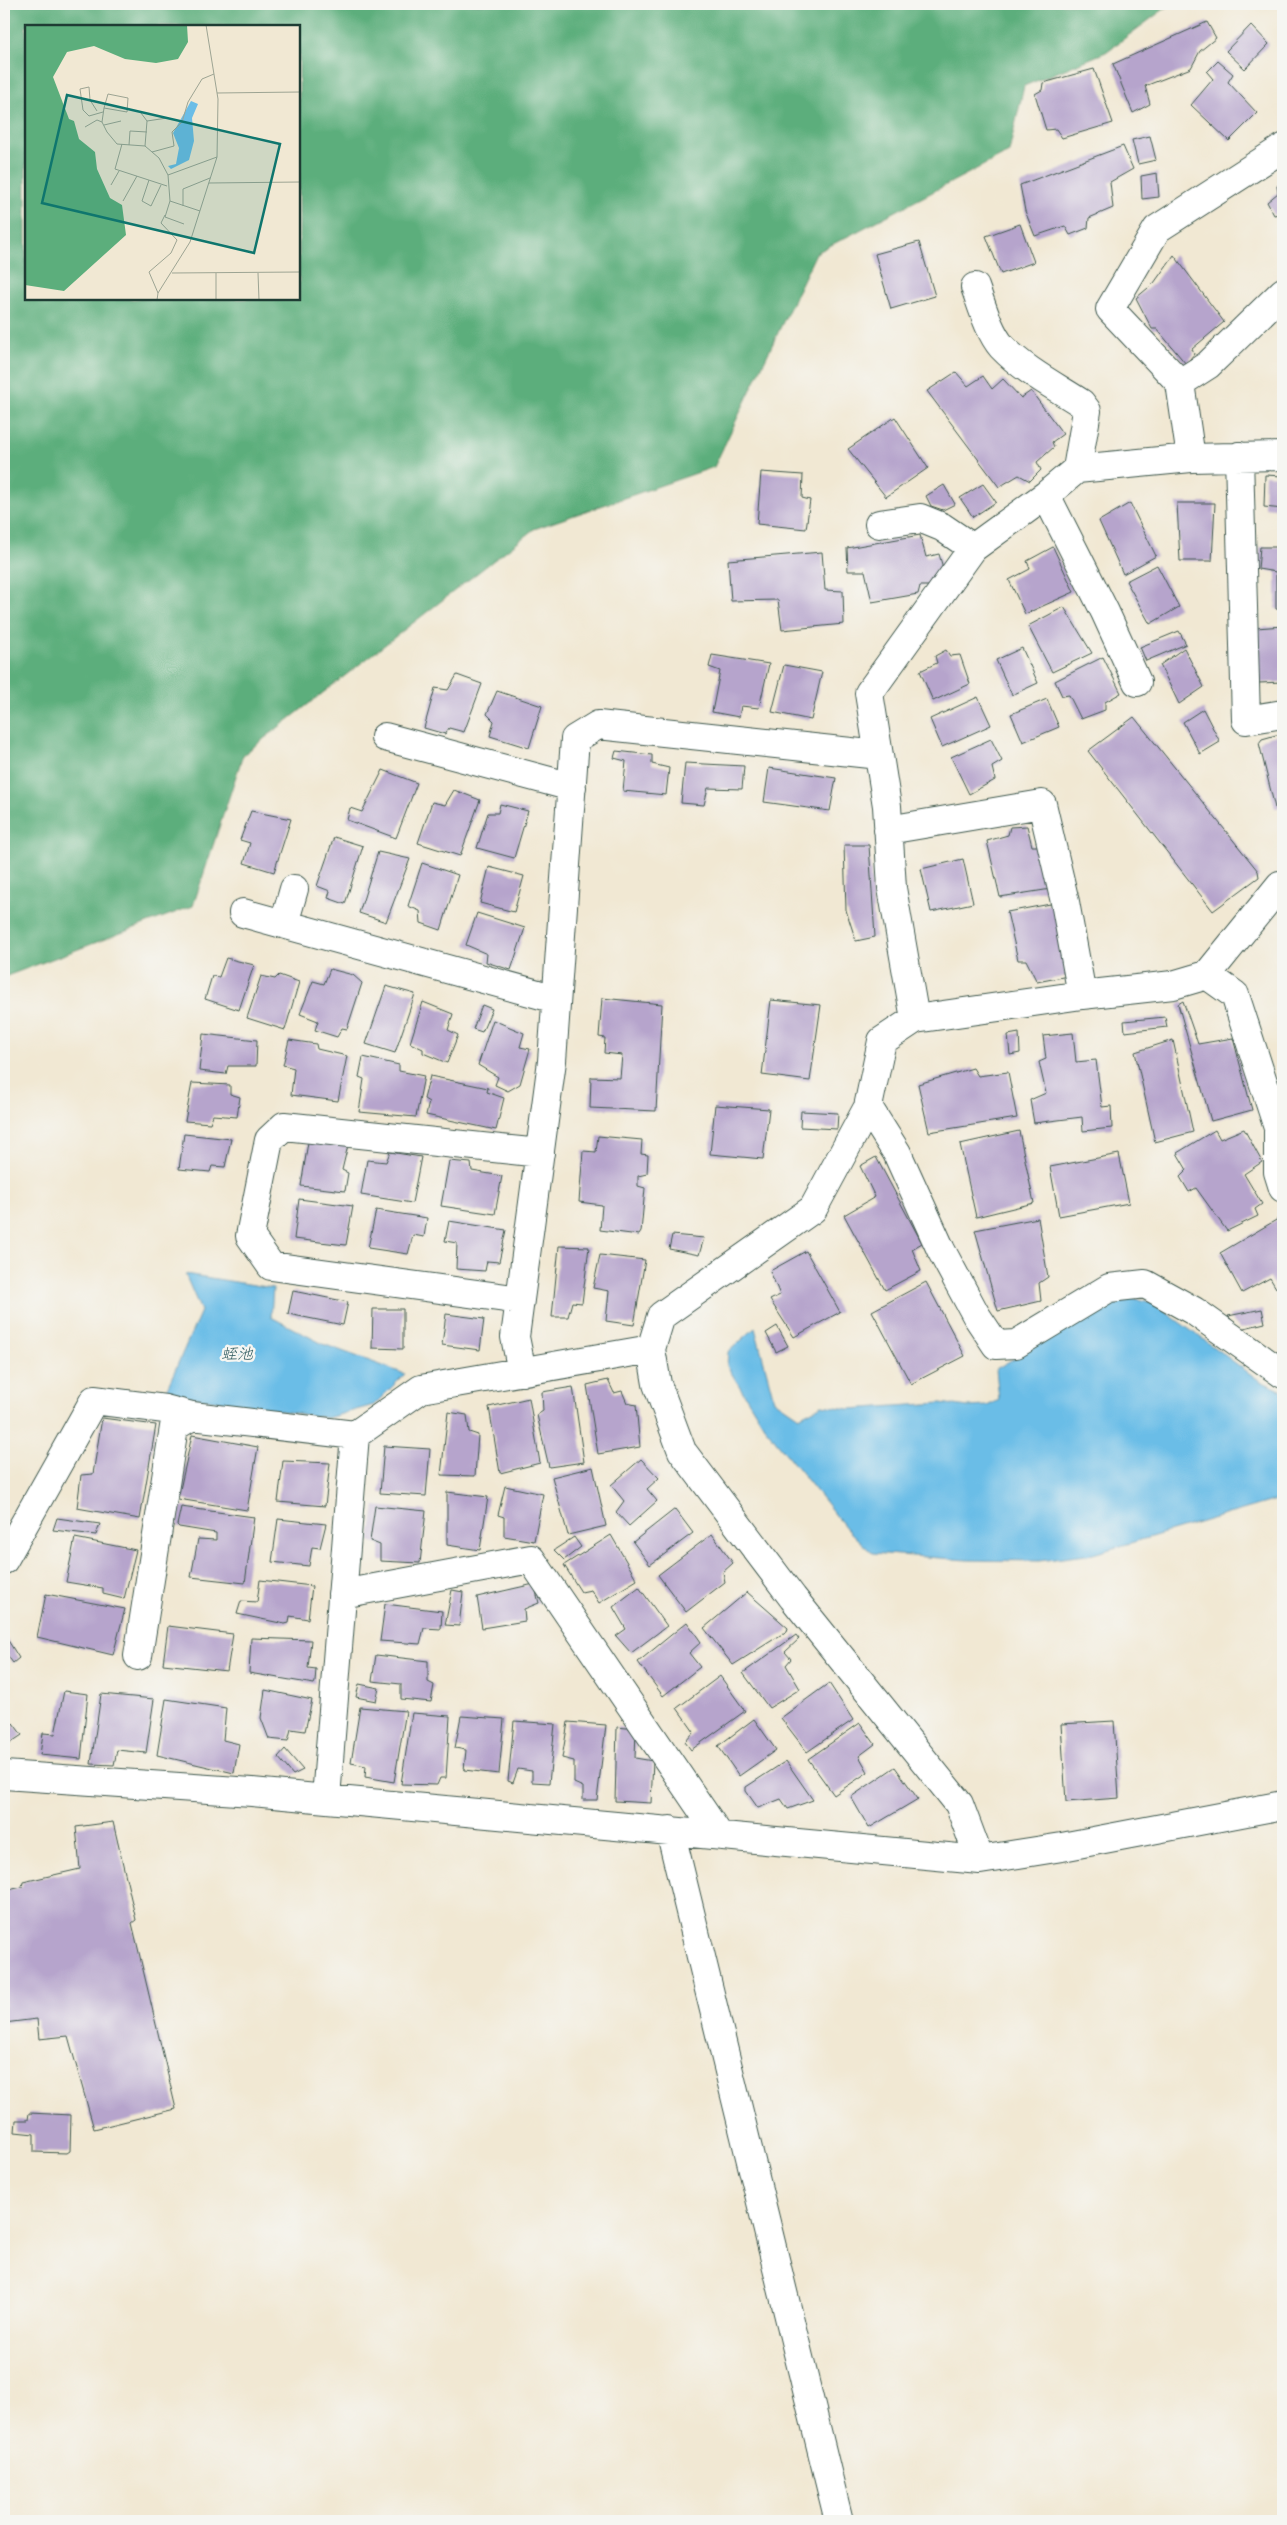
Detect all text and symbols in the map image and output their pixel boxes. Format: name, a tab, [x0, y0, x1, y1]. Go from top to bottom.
inset map	[25, 25, 300, 300]
water label: 蛭池	[221, 1345, 254, 1364]

